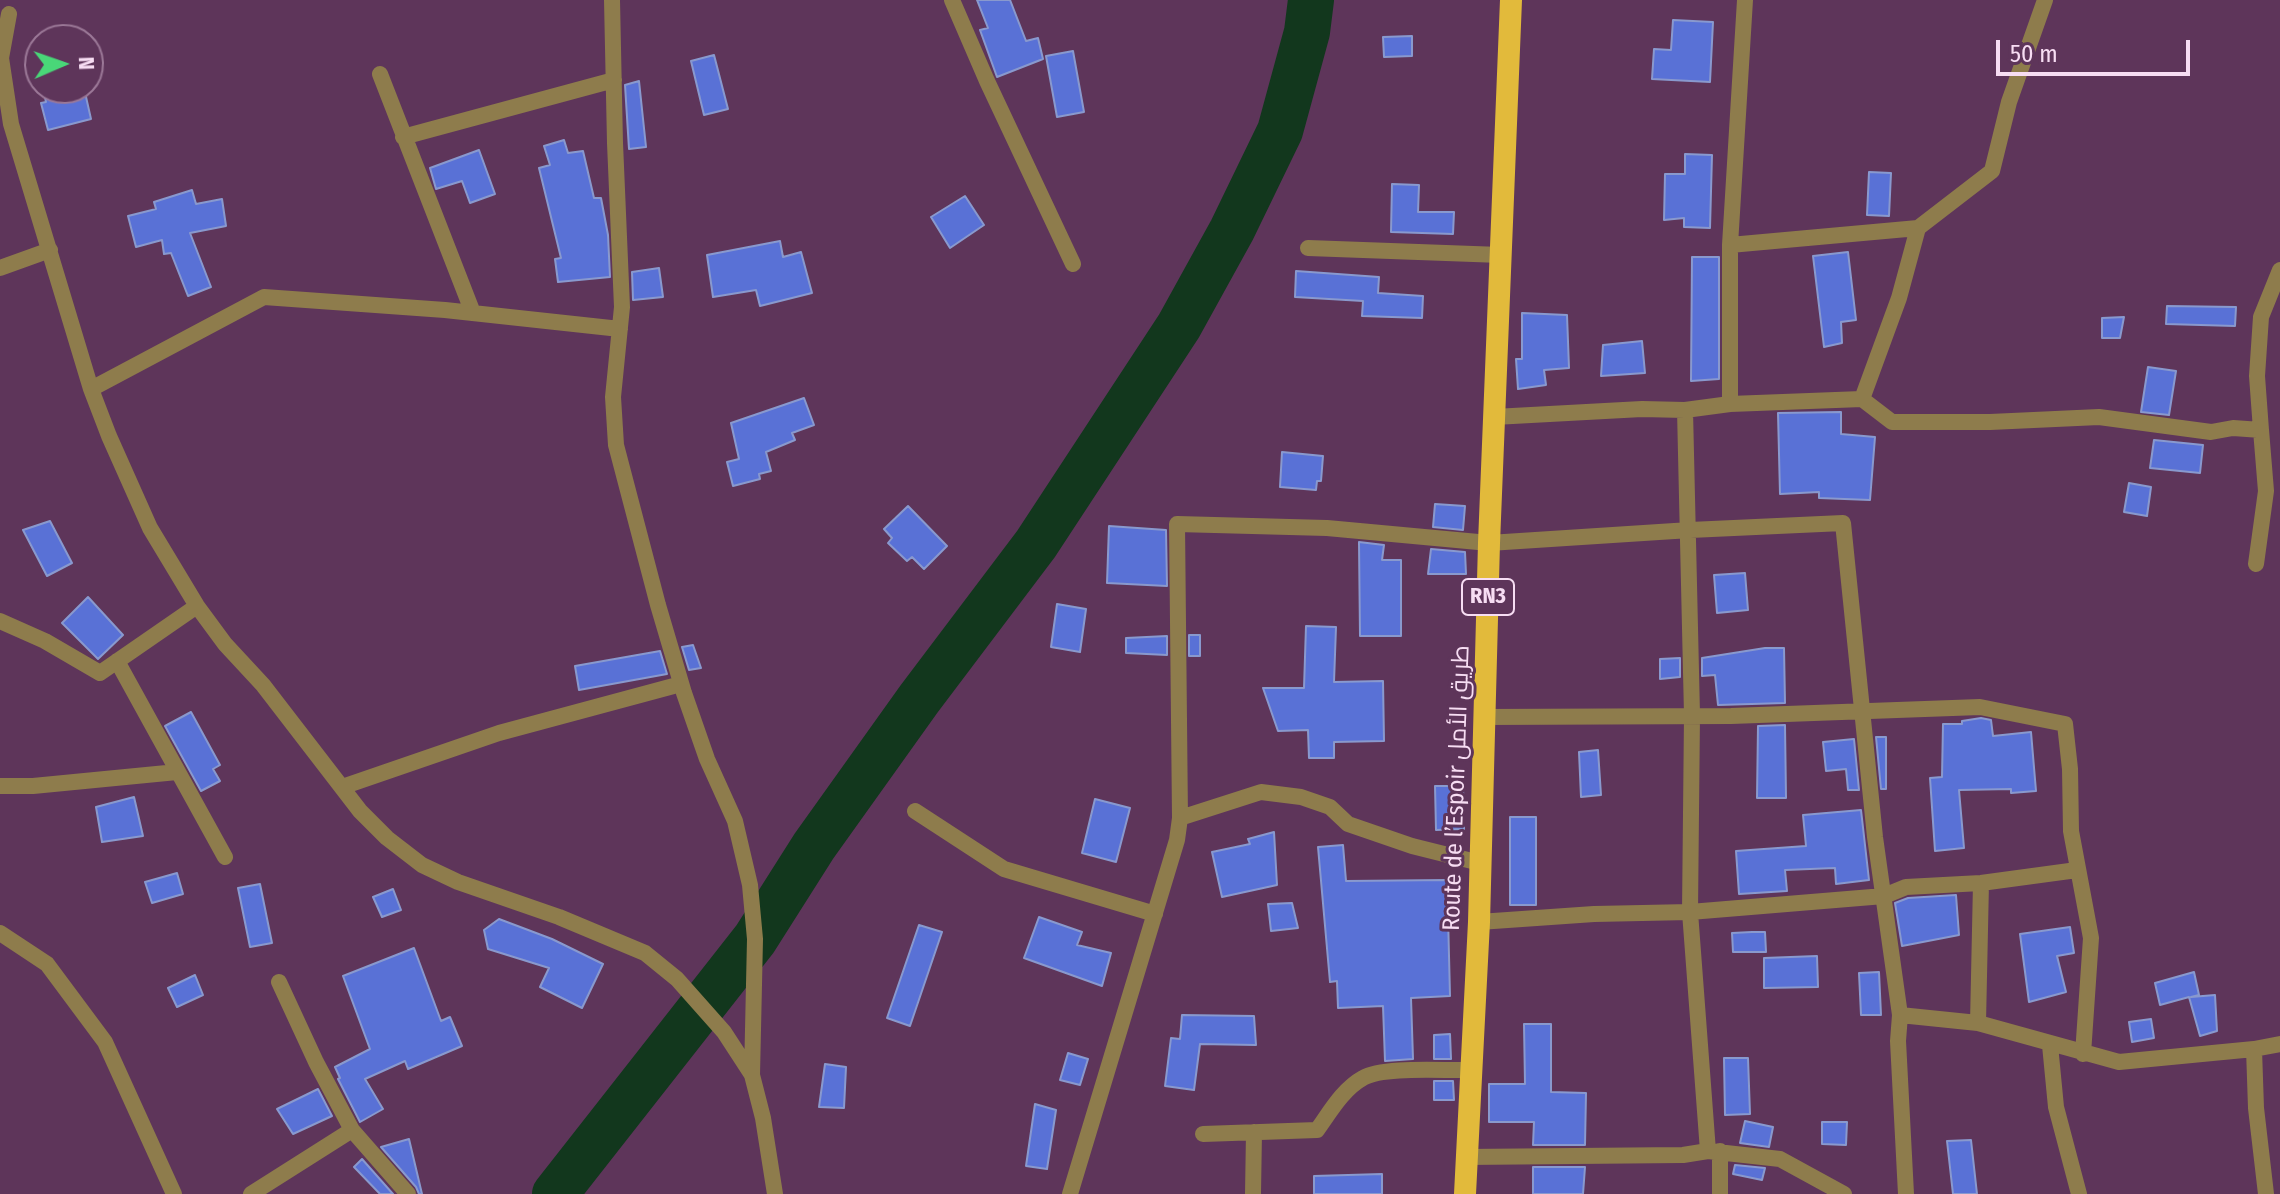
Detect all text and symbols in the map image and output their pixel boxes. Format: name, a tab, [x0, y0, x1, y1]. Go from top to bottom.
north arrow	[24, 24, 104, 104]
scale bar	[2000, 24, 2194, 74]
text: 50 m	[2010, 40, 2058, 68]
text: N	[73, 56, 100, 70]
road number: RN3	[1462, 579, 1514, 615]
street label: Route de l’Espoir طريق الأمل	[1438, 645, 1476, 931]

